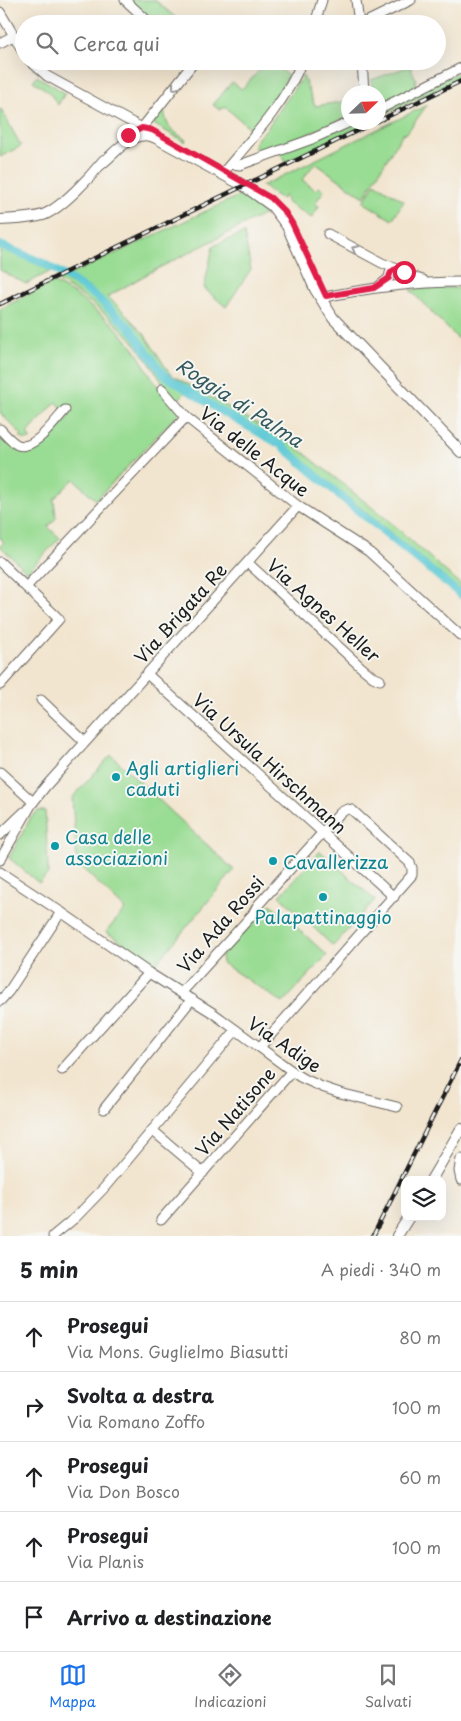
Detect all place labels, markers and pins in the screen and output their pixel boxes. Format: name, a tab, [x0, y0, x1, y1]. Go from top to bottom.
place label: Agli artiglieri caduti	[126, 754, 239, 802]
marker: Agli artiglieri caduti	[110, 771, 122, 783]
place label: Casa delle associazioni	[65, 823, 168, 871]
marker: Casa delle associazioni	[49, 840, 61, 852]
place label: Cavallerizza	[283, 848, 389, 875]
marker: Cavallerizza	[267, 855, 279, 867]
marker: Palapattinaggio	[317, 891, 329, 903]
place label: Palapattinaggio	[254, 903, 392, 930]

